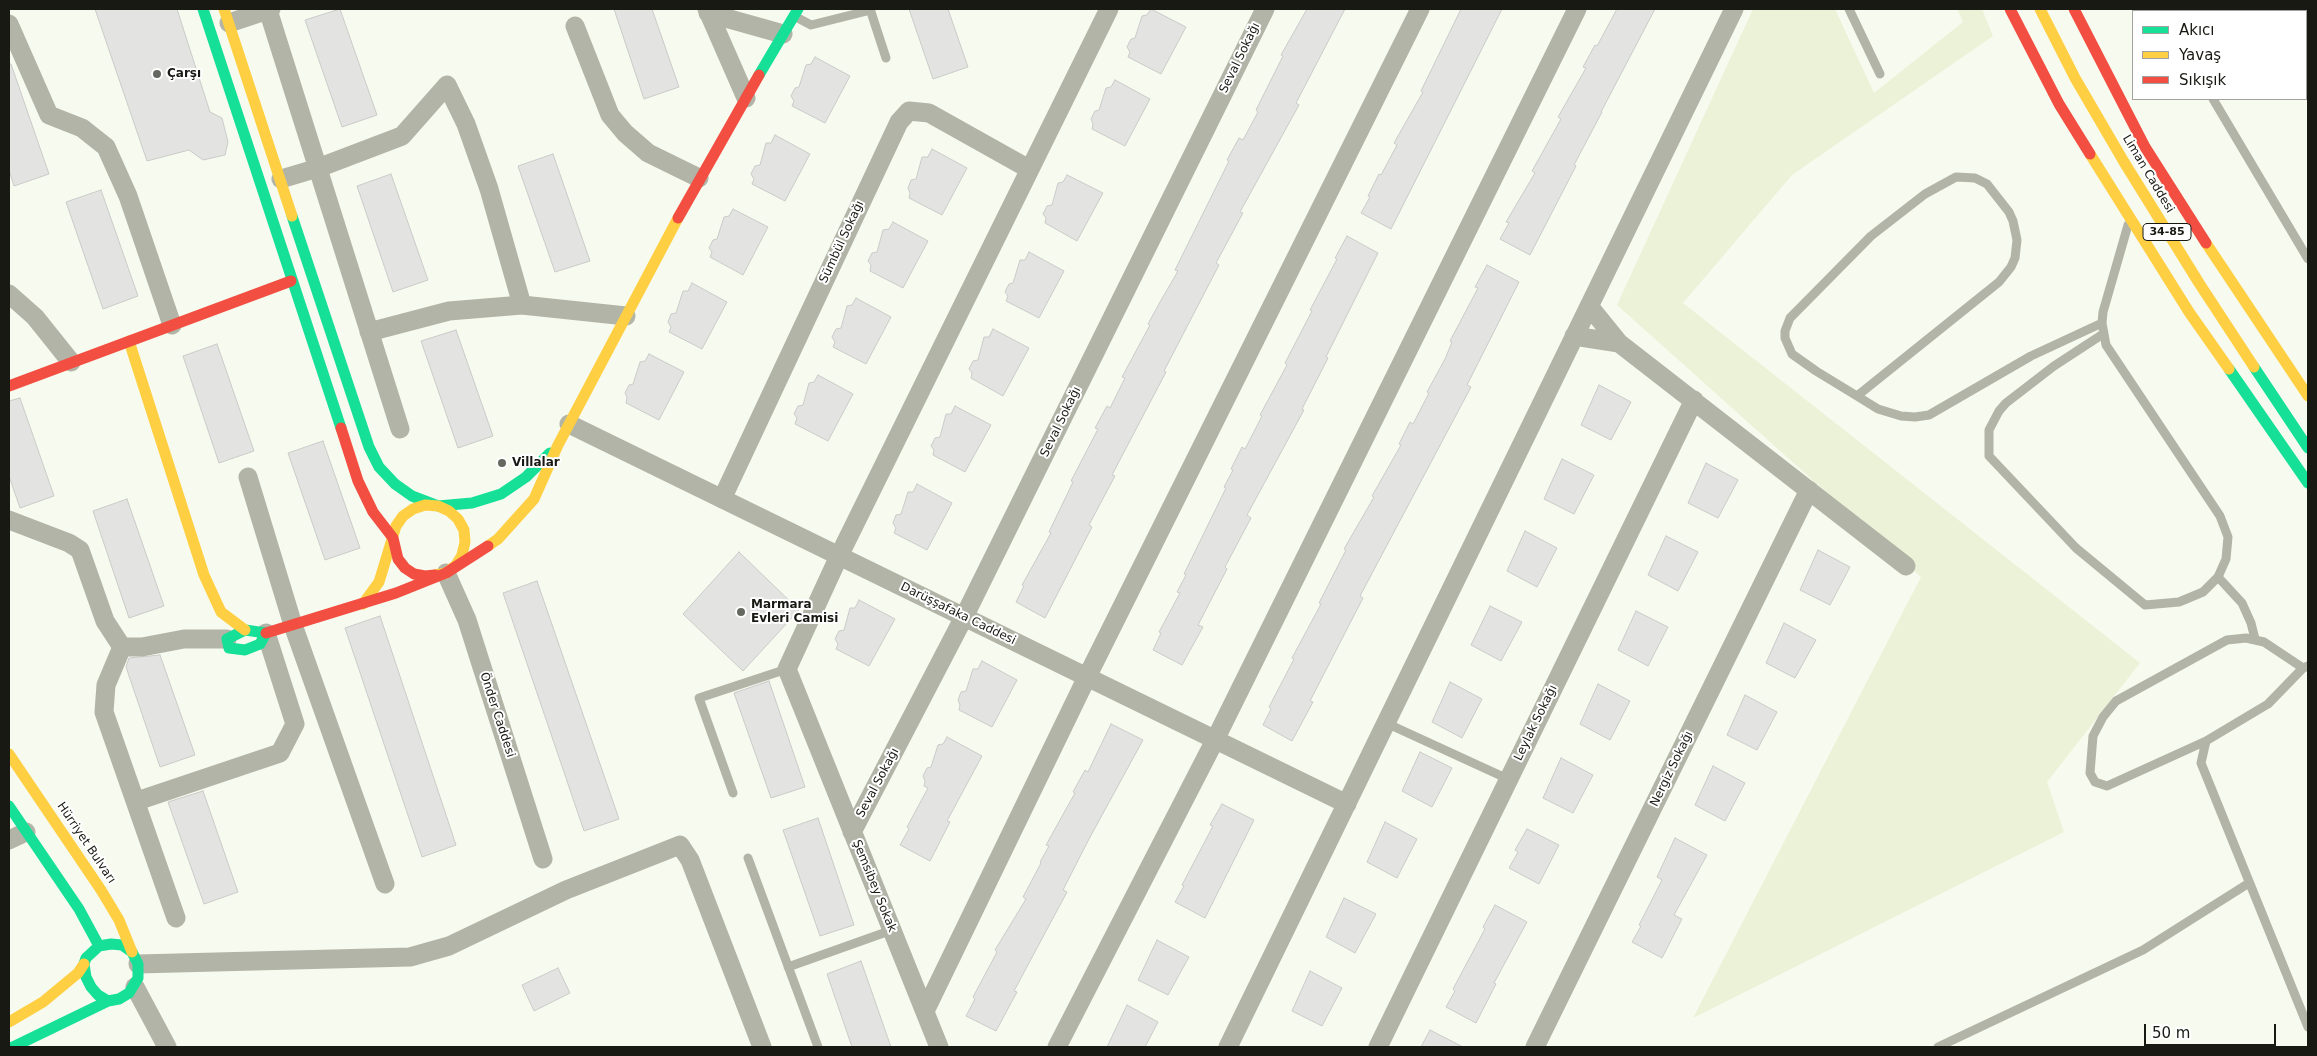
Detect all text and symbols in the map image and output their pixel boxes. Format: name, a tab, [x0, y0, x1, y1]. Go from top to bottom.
legend	[2132, 10, 2307, 100]
street label: Seval Sokağı	[1217, 20, 1263, 96]
text: Akıcı	[2179, 21, 2215, 39]
text: Yavaş	[2179, 46, 2221, 64]
place label: Çarşı	[167, 67, 201, 81]
marker: Çarşı	[151, 68, 163, 80]
text: Sıkışık	[2179, 71, 2226, 89]
street label: Liman Caddesi	[2119, 132, 2177, 216]
street label: Sümbül Sokağı	[817, 198, 867, 286]
road number: 34-85	[2143, 223, 2191, 240]
street label: Seval Sokağı	[1038, 384, 1084, 460]
place label: Villalar	[512, 456, 560, 470]
marker: Villalar	[496, 457, 508, 469]
street label: Darüşşafaka Caddesi	[898, 580, 1018, 648]
place label: Marmara Evleri Camisi	[751, 598, 838, 626]
marker: Marmara Evleri Camisi	[735, 606, 747, 618]
street label: Önder Caddesi	[476, 671, 518, 759]
street label: Leylak Sokağı	[1511, 683, 1561, 763]
street label: Nergiz Sokağı	[1648, 729, 1696, 809]
street label: Seval Sokağı	[854, 746, 902, 820]
street label: Hürriyet Bulvarı	[54, 800, 118, 886]
street label: Şemsibey Sokak	[849, 838, 899, 934]
scale bar	[2147, 1014, 2280, 1046]
text: 50 m	[2152, 1024, 2190, 1042]

